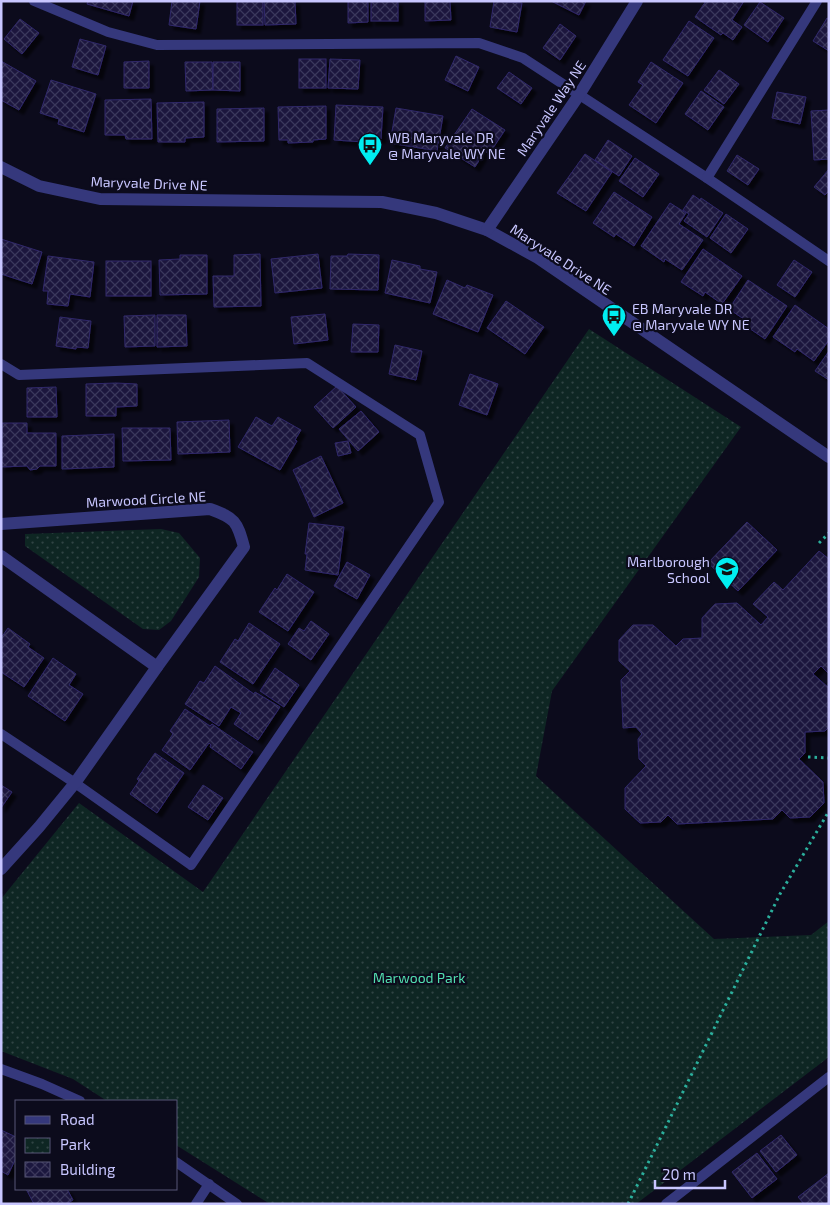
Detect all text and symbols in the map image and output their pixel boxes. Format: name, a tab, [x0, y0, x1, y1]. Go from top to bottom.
street label: Maryvale Way NE	[513, 57, 589, 159]
place label: WB Maryvale DR @ Maryvale WY NE	[388, 129, 506, 162]
bus stop icon: WB Maryvale DR @ Maryvale WY NE	[357, 132, 383, 166]
street label: Maryvale Drive NE	[90, 172, 208, 194]
street label: Maryvale Drive NE	[507, 220, 615, 298]
place label: EB Maryvale DR @ Maryvale WY NE	[632, 300, 750, 333]
bus stop icon: EB Maryvale DR @ Maryvale WY NE	[601, 303, 627, 337]
street label: Marwood Circle NE	[85, 487, 207, 511]
place label: Marlborough School	[627, 553, 711, 586]
school or university icon: Marlborough School	[714, 556, 740, 590]
park label: Marwood Park	[373, 969, 465, 986]
legend	[15, 1100, 178, 1190]
text: Road	[60, 1110, 95, 1128]
text: Park	[60, 1135, 91, 1153]
scale bar	[655, 1158, 725, 1190]
text: Building	[60, 1160, 116, 1178]
text: 20 m	[662, 1165, 696, 1183]

